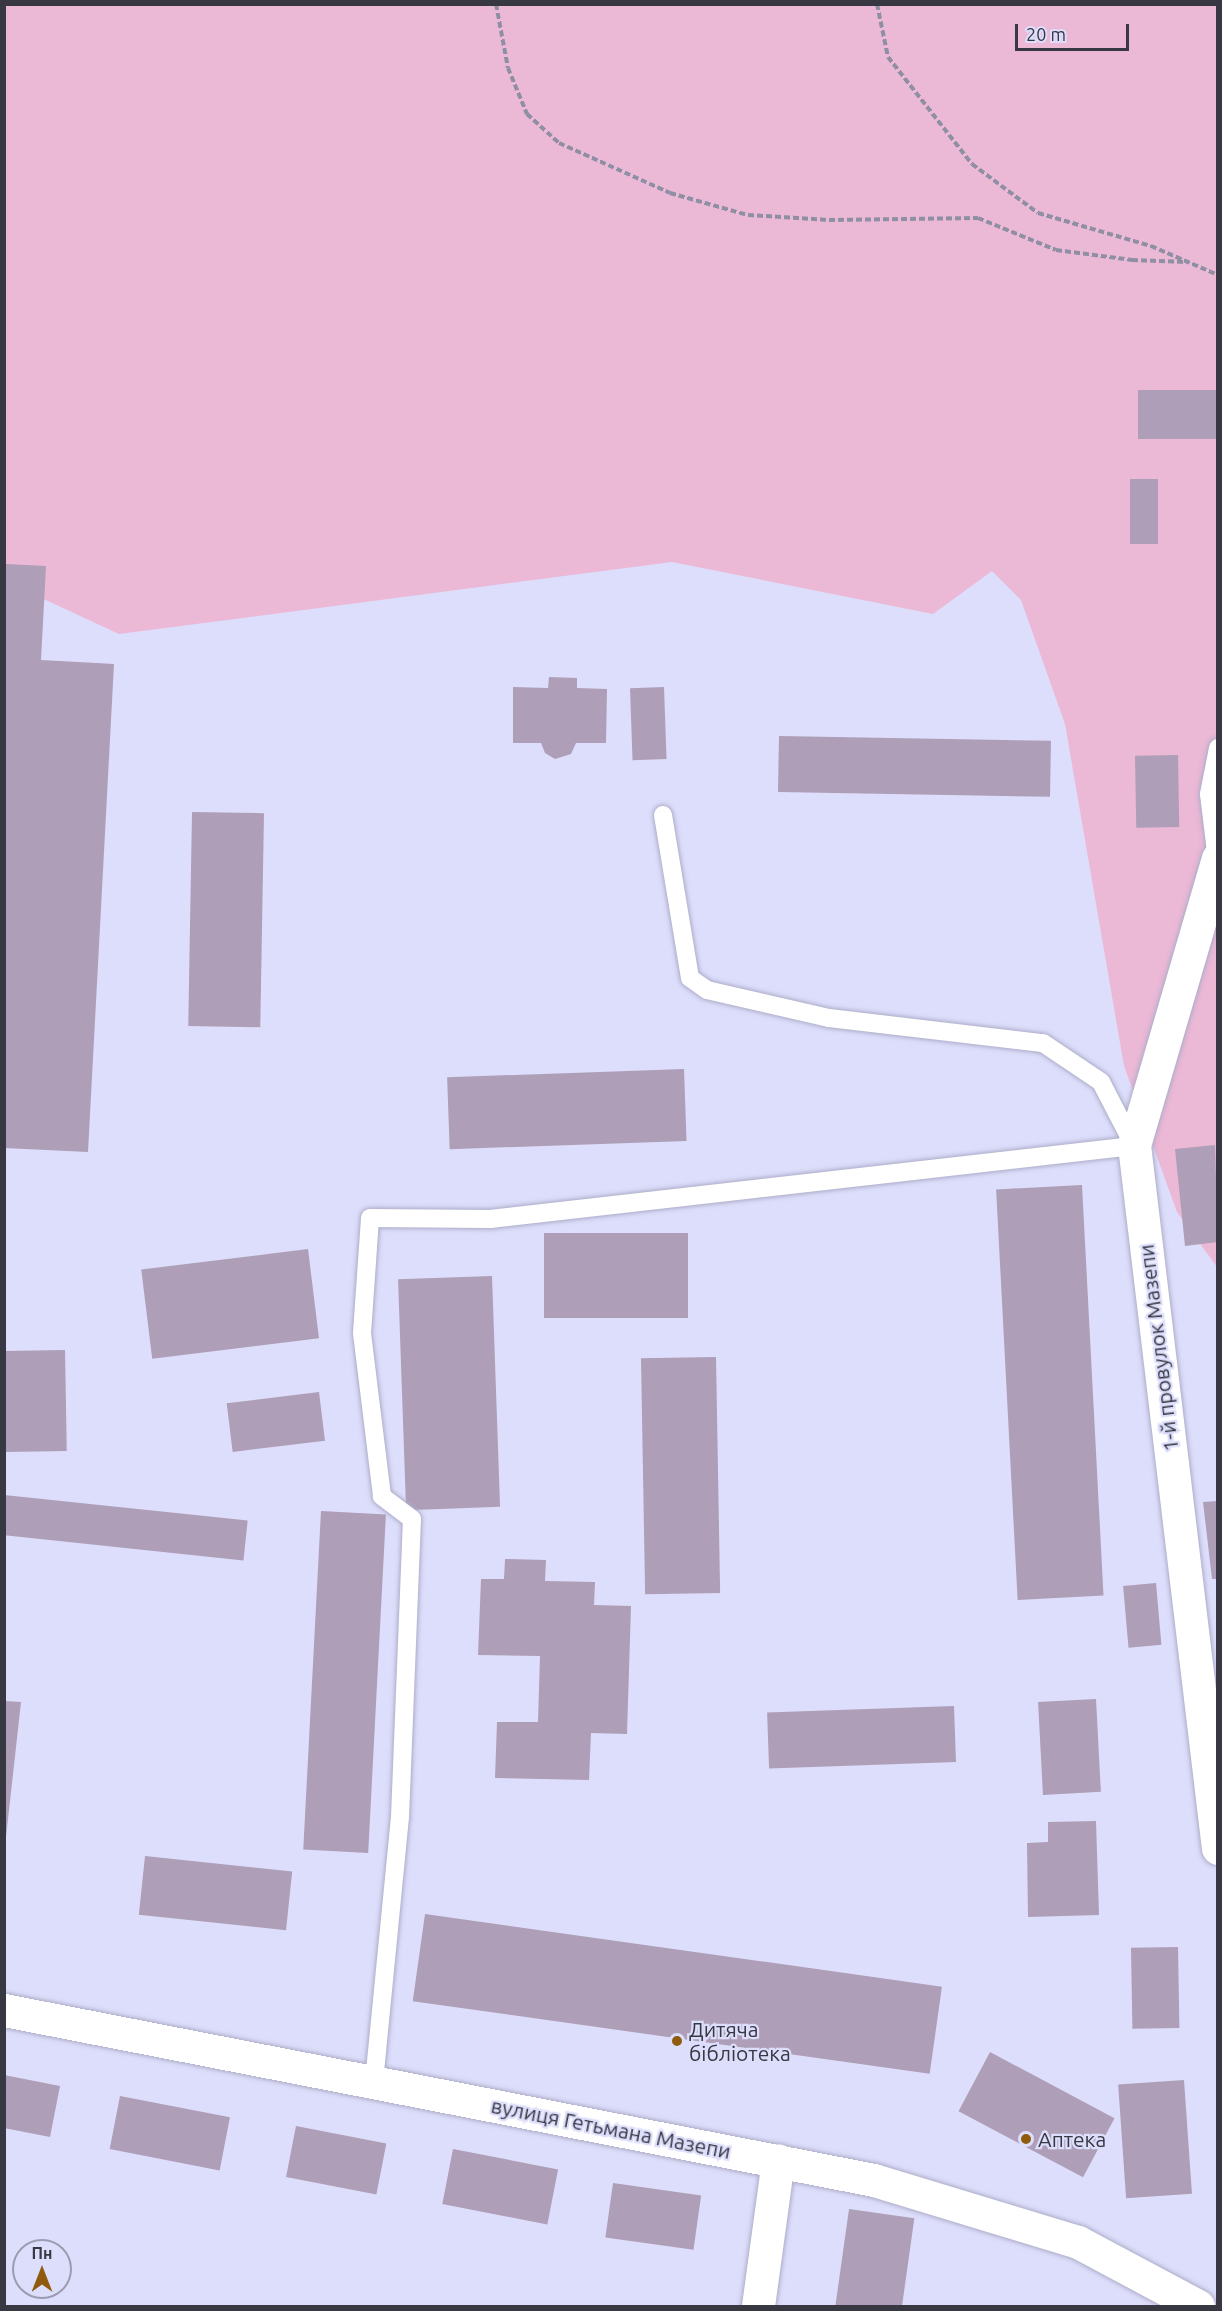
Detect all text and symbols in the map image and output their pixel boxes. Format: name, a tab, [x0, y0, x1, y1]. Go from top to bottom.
scale bar	[1018, 12, 1132, 50]
text: 20 m	[1026, 24, 1066, 44]
street label: 1-й провулок Мазепи	[1133, 1243, 1183, 1453]
place label: Дитяча бібліотека	[689, 2016, 791, 2066]
marker: Дитяча бібліотека	[670, 2034, 684, 2048]
street label: вулиця Гетьмана Мазепи	[489, 2092, 733, 2164]
place label: Аптека	[1038, 2126, 1106, 2152]
marker: Аптека	[1019, 2132, 1033, 2146]
north arrow	[12, 2239, 72, 2299]
text: Пн	[32, 2244, 52, 2262]

